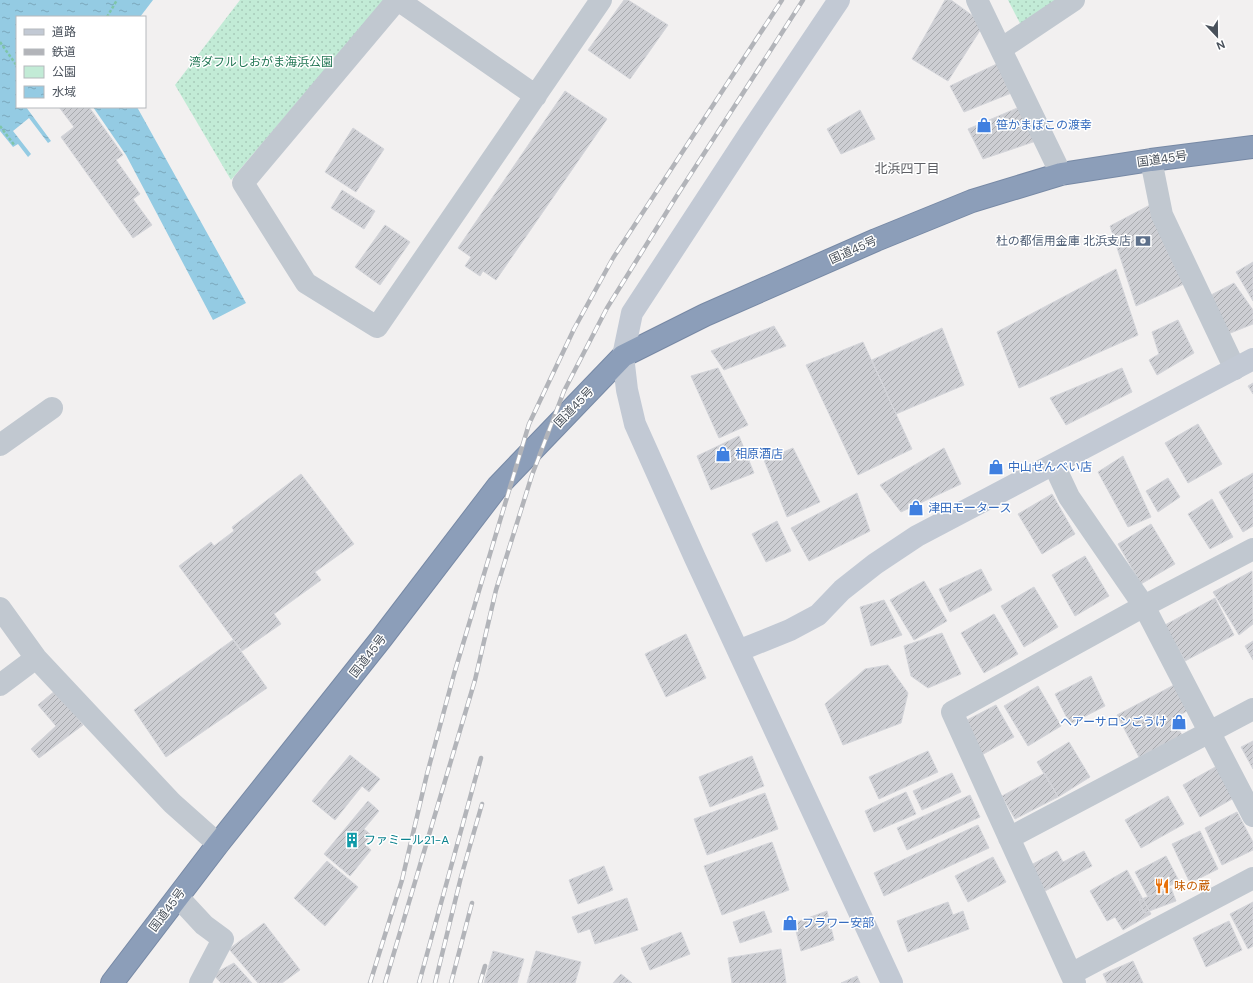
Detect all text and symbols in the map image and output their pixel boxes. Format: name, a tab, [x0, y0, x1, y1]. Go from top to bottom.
legend	[16, 16, 146, 108]
north arrow	[1197, 16, 1237, 56]
text: 道路	[52, 24, 76, 40]
text: N	[1214, 37, 1227, 53]
text: 鉄道	[52, 44, 76, 60]
park label: 湾ダフルしおがま海浜公園	[189, 54, 333, 70]
text: 公園	[52, 64, 76, 80]
text: 水域	[52, 84, 76, 100]
shop icon: 笹かまぼこの渡幸	[975, 116, 993, 134]
place label: 笹かまぼこの渡幸	[996, 117, 1092, 133]
street label: 国道45号	[1136, 148, 1188, 170]
district label: 北浜四丁目	[874, 160, 940, 177]
street label: 国道45号	[827, 232, 879, 268]
bank icon: 杜の都信用金庫 北浜支店	[1134, 232, 1152, 250]
place label: 杜の都信用金庫 北浜支店	[996, 233, 1131, 249]
street label: 国道45号	[551, 383, 597, 431]
shop icon: 相原酒店	[714, 445, 732, 463]
place label: 相原酒店	[735, 446, 783, 462]
shop icon: 中山せんべい店	[987, 458, 1005, 476]
place label: 中山せんべい店	[1008, 459, 1092, 475]
shop icon: 津田モータース	[907, 499, 925, 517]
place label: 津田モータース	[928, 500, 1011, 516]
street label: 国道45号	[346, 631, 390, 681]
shop icon: ヘアーサロンごうけ	[1170, 713, 1188, 731]
place label: ヘアーサロンごうけ	[1060, 714, 1167, 730]
building icon: ファミール21-A	[343, 831, 361, 849]
place label: ファミール21-A	[364, 832, 449, 848]
restaurant icon: 味の蔵	[1153, 877, 1171, 895]
place label: 味の蔵	[1174, 878, 1210, 894]
street label: 国道45号	[145, 885, 189, 935]
shop icon: フラワー安部	[781, 914, 799, 932]
place label: フラワー安部	[802, 915, 874, 931]

